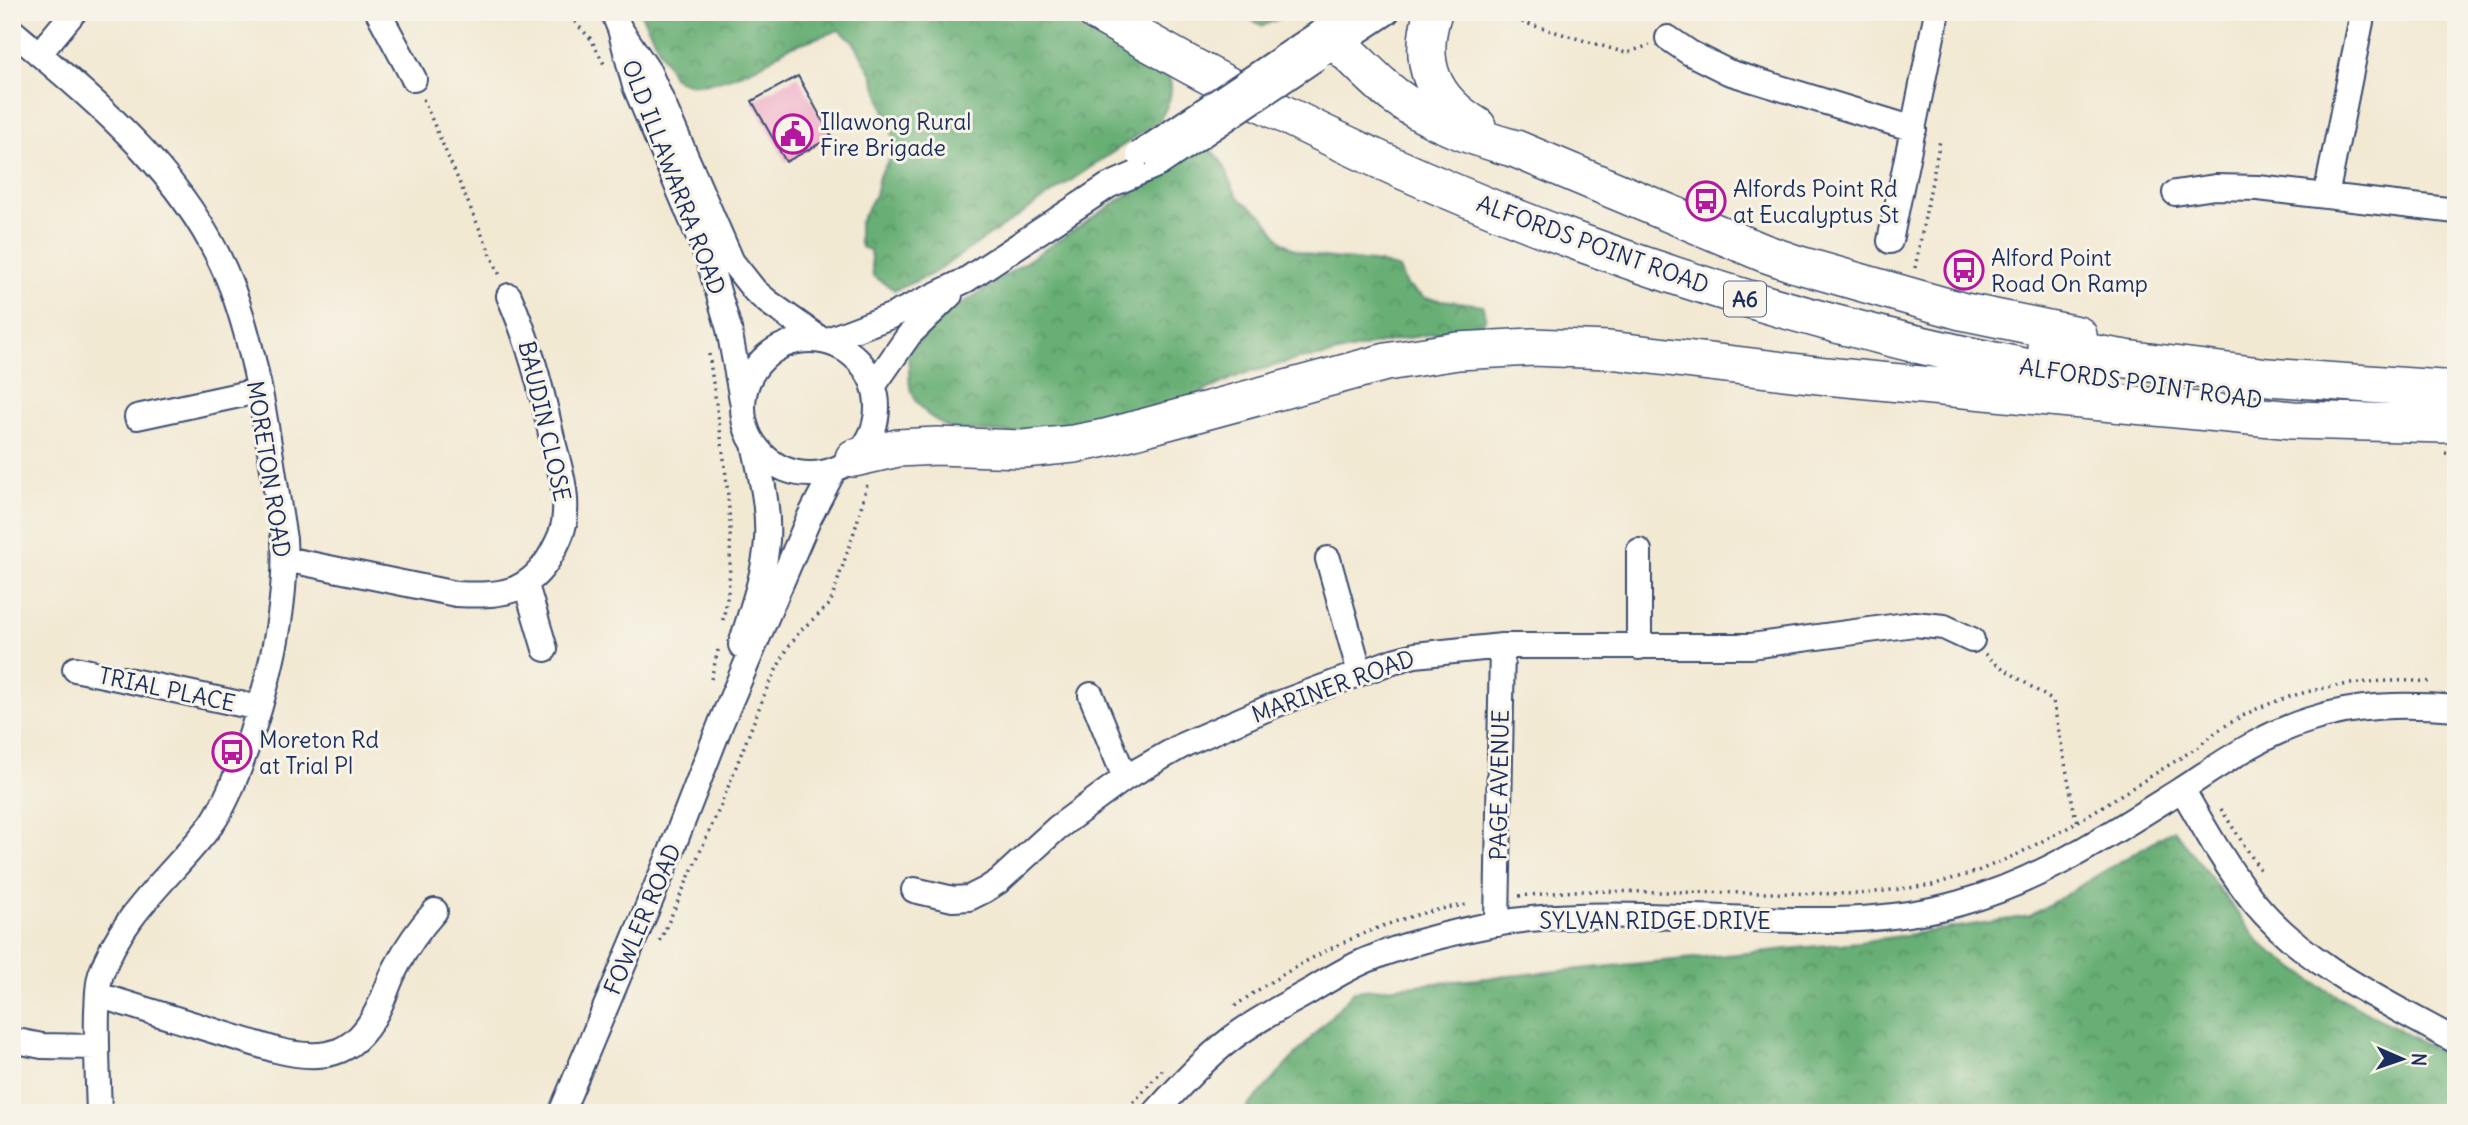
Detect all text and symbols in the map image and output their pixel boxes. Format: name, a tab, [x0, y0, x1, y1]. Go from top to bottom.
street label: OLD ILLAWARRA ROAD	[616, 55, 732, 299]
place label: Illawong Rural Fire Brigade	[820, 107, 971, 162]
public building icon: Illawong Rural Fire Brigade	[772, 113, 814, 155]
place label: Alfords Point Rd at Eucalyptus St	[1733, 174, 1899, 229]
bus stop icon: Alfords Point Rd at Eucalyptus St	[1685, 180, 1727, 222]
street label: ALFORDS POINT ROAD	[1473, 188, 1713, 300]
place label: Alford Point Road On Ramp	[1991, 243, 2148, 298]
bus stop icon: Alford Point Road On Ramp	[1943, 249, 1985, 291]
road number: A6	[1724, 282, 1766, 316]
street label: BAUDIN CLOSE	[512, 338, 578, 504]
street label: ALFORDS POINT ROAD	[2018, 352, 2264, 414]
street label: MORETON ROAD	[241, 379, 297, 559]
street label: MARINER ROAD	[1248, 643, 1418, 729]
street label: TRIAL PLACE	[96, 660, 238, 718]
street label: PAGE AVENUE	[1483, 709, 1515, 861]
place label: Moreton Rd at Trial Pl	[259, 725, 379, 780]
bus stop icon: Moreton Rd at Trial Pl	[211, 731, 253, 773]
street label: FOWLER ROAD	[597, 839, 687, 999]
street label: SYLVAN RIDGE DRIVE	[1539, 906, 1771, 935]
north arrow	[2366, 1024, 2436, 1094]
text: N	[2407, 1053, 2431, 1067]

